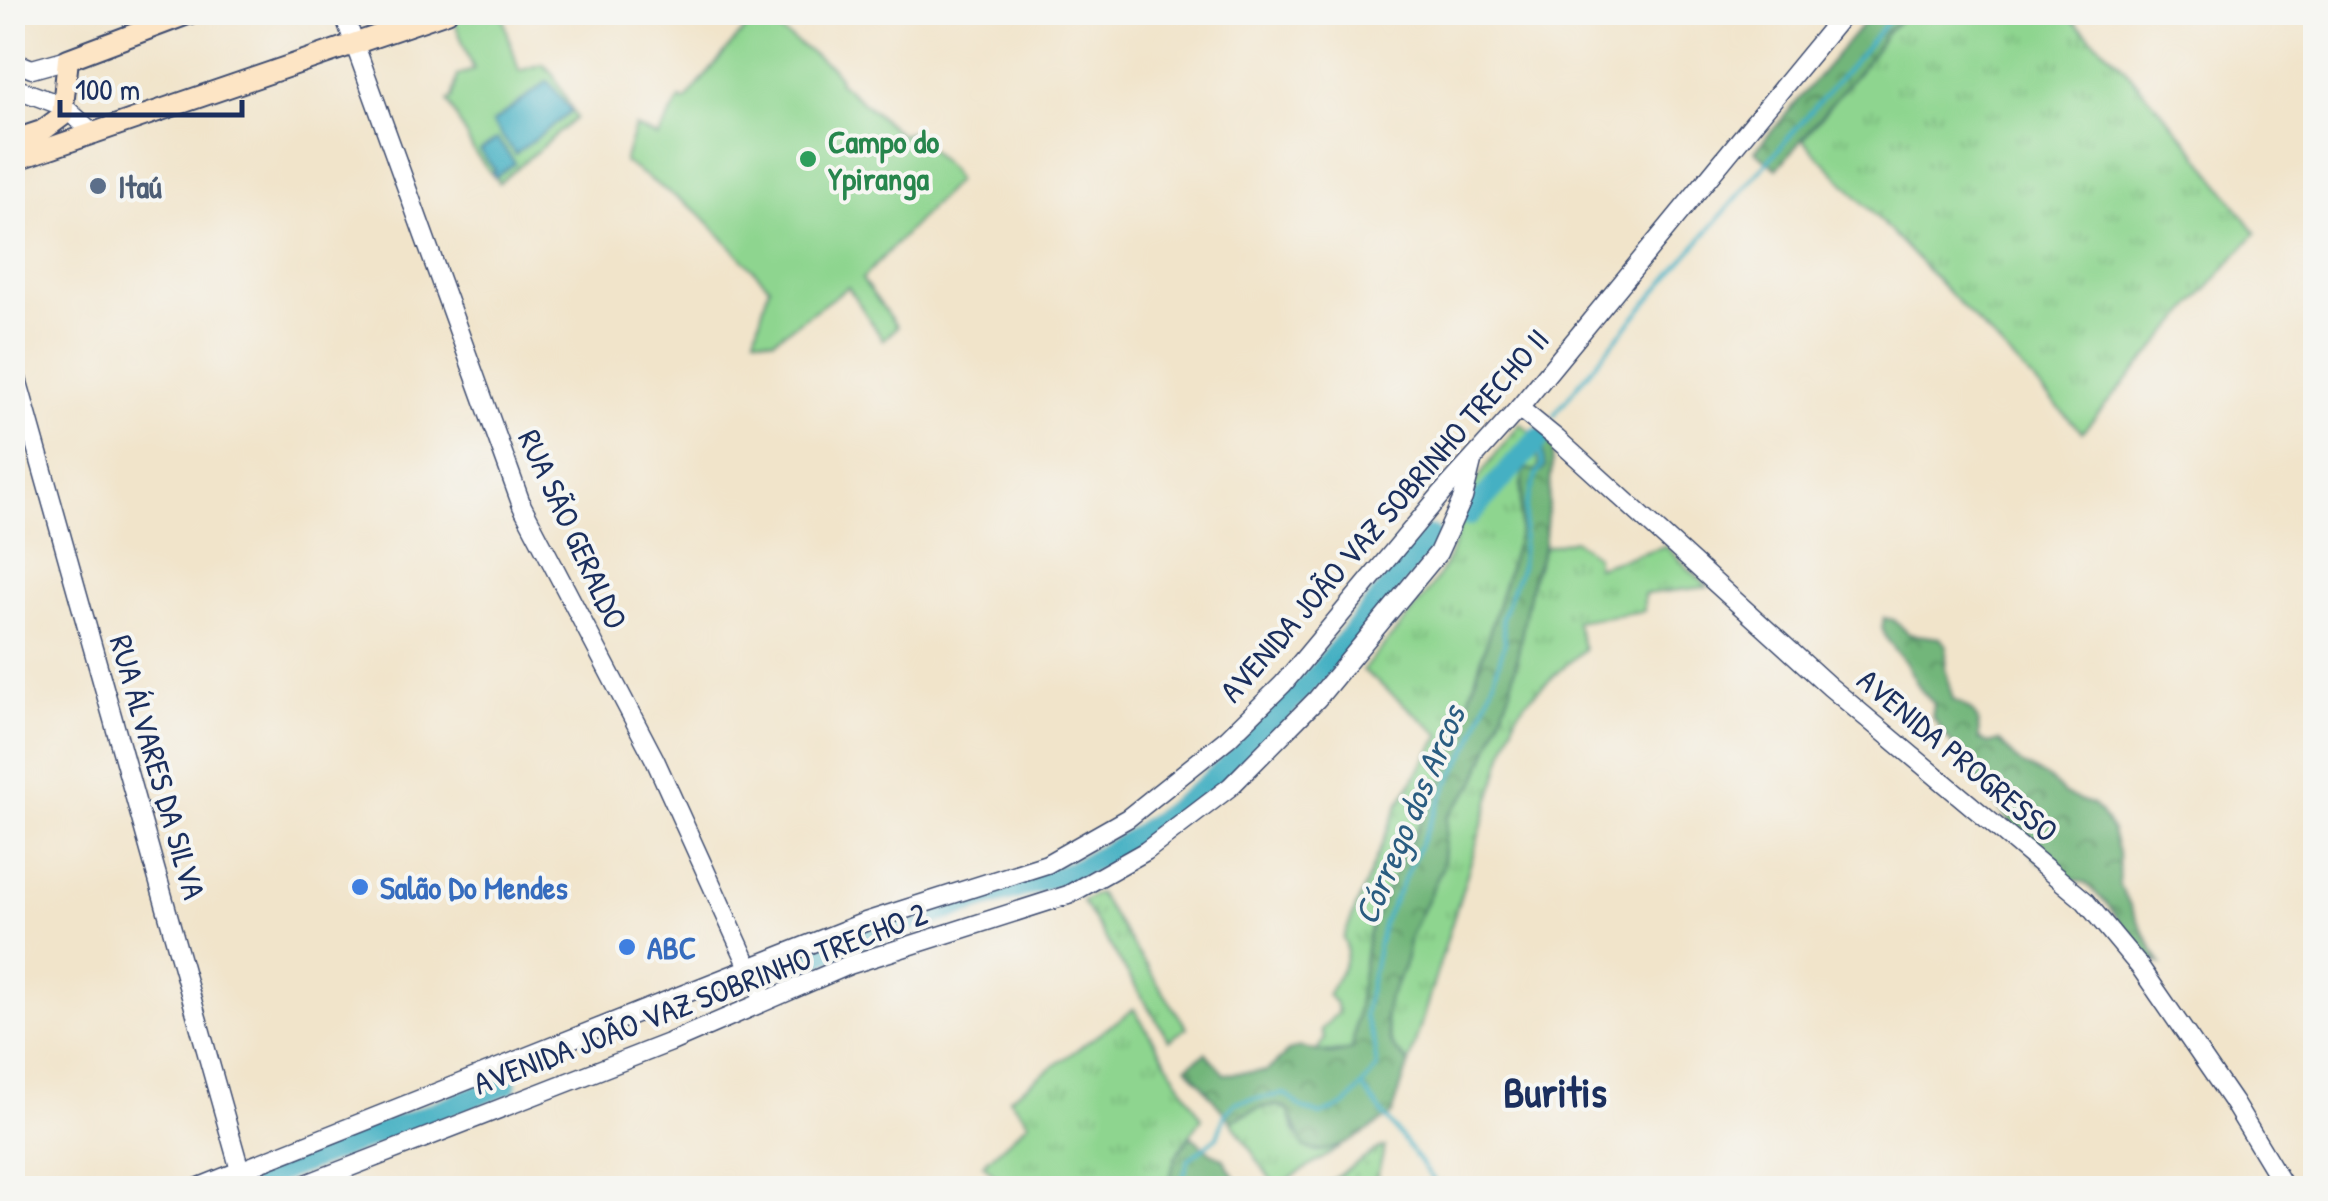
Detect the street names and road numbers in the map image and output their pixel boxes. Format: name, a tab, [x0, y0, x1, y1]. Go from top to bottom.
street label: AVENIDA JOÃO VAZ SOBRINHO TRECHO II	[1210, 319, 1558, 711]
street label: RUA SÃO GERALDO	[508, 422, 638, 636]
street label: RUA ÁLVARES DA SILVA	[100, 630, 216, 904]
street label: AVENIDA PROGRESSO	[1849, 658, 2067, 852]
street label: AVENIDA JOÃO VAZ SOBRINHO TRECHO 2	[467, 892, 933, 1104]

